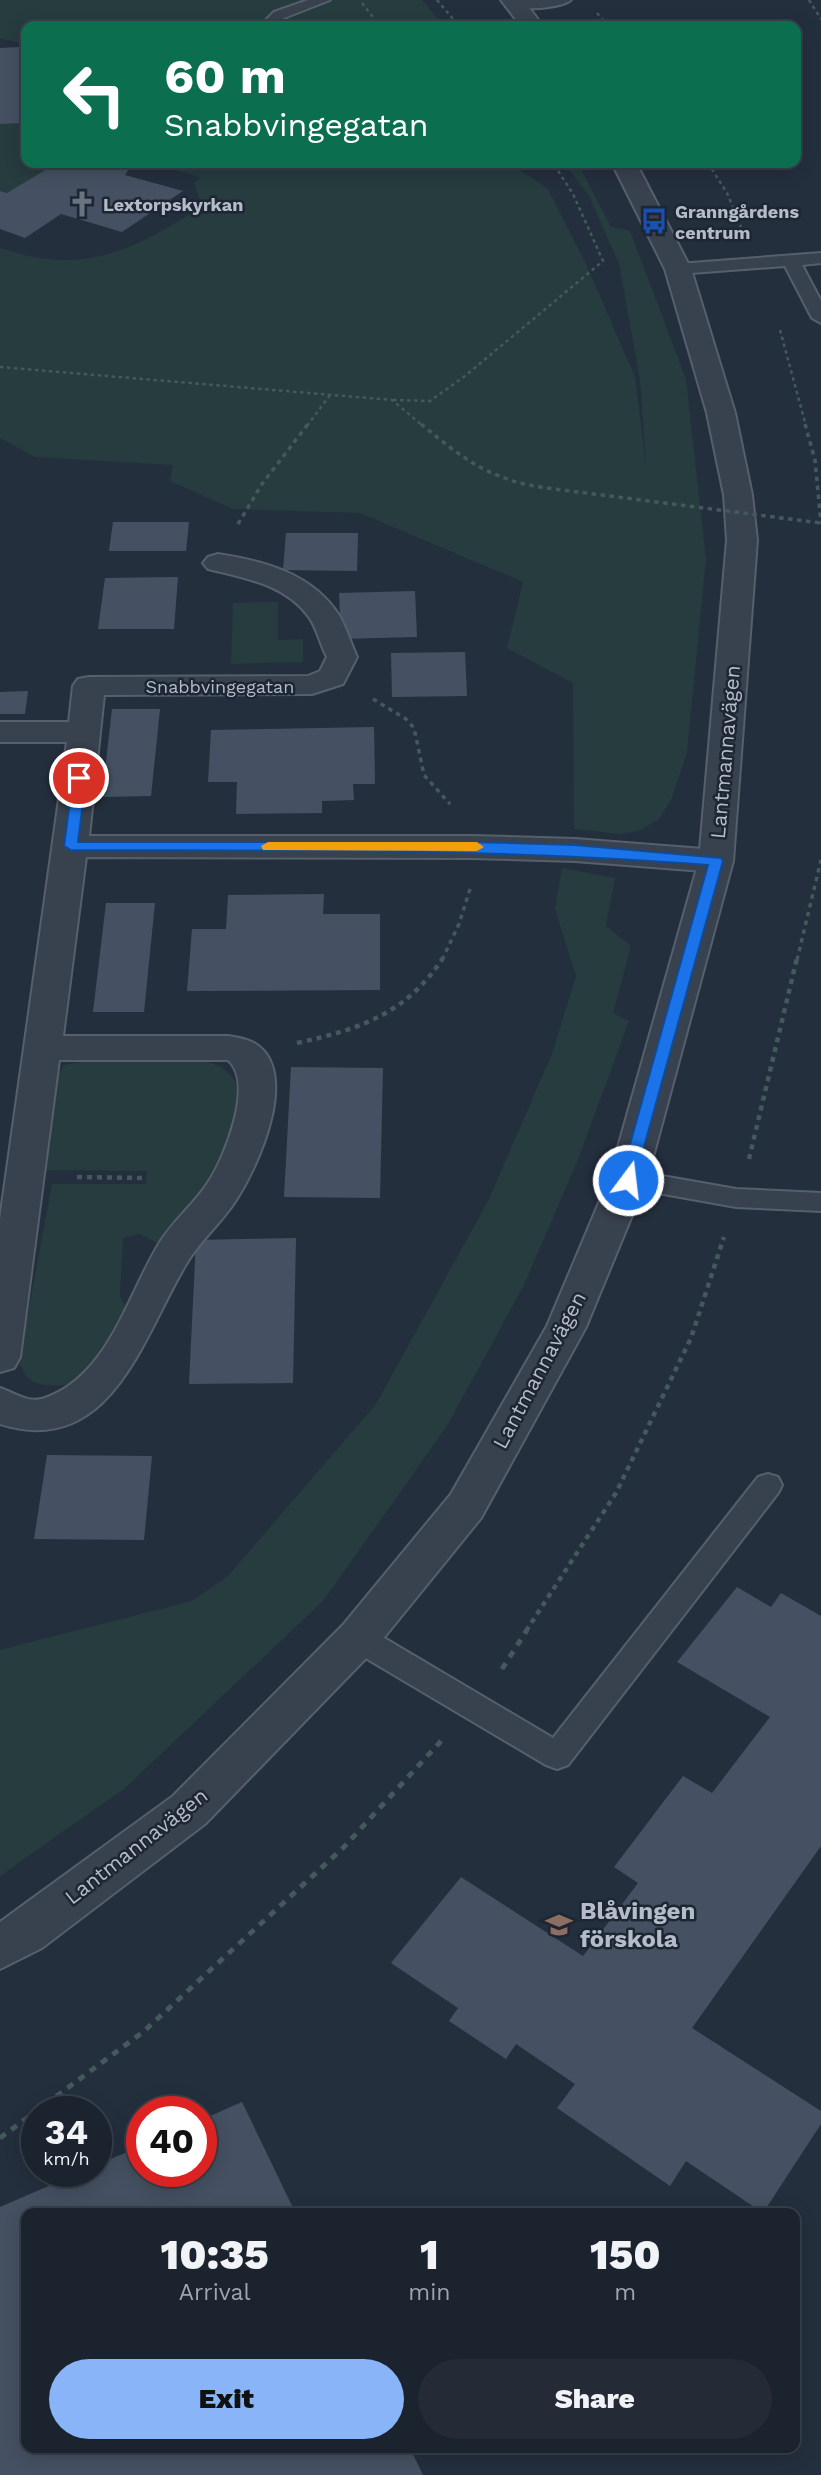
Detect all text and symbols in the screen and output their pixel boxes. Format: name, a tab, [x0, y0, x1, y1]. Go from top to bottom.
text: 60 m	[164, 47, 286, 105]
icon: left	[49, 49, 140, 140]
text: Snabbvingegatan	[164, 106, 429, 144]
church icon: Lextorpskyrkan	[67, 189, 97, 219]
place label: Lextorpskyrkan	[103, 194, 243, 215]
place label: Granngårdens centrum	[675, 201, 799, 243]
bus stop icon: Granngårdens centrum	[639, 206, 669, 236]
street label: Lantmannavägen	[705, 664, 745, 840]
street label: Snabbvingegatan	[146, 676, 294, 697]
pin	[49, 748, 109, 808]
icon: arrive	[60, 759, 98, 797]
position arrow	[591, 1143, 665, 1217]
street label: Lantmannavägen	[487, 1287, 591, 1453]
street label: Lantmannavägen	[60, 1782, 212, 1910]
place label: Blåvingen förskola	[580, 1897, 695, 1953]
school or university icon: Blåvingen förskola	[544, 1910, 574, 1940]
speed limit sign: 40	[126, 2096, 217, 2187]
text: 34	[45, 2111, 88, 2153]
text: km/h	[43, 2148, 90, 2169]
text: 10:35	[160, 2230, 269, 2279]
text: 1	[420, 2230, 439, 2279]
text: 150	[590, 2230, 661, 2279]
text: Arrival	[179, 2279, 251, 2306]
text: min	[408, 2279, 451, 2306]
text: m	[614, 2279, 636, 2306]
button: Exit	[49, 2359, 404, 2439]
button: Share	[418, 2359, 772, 2439]

